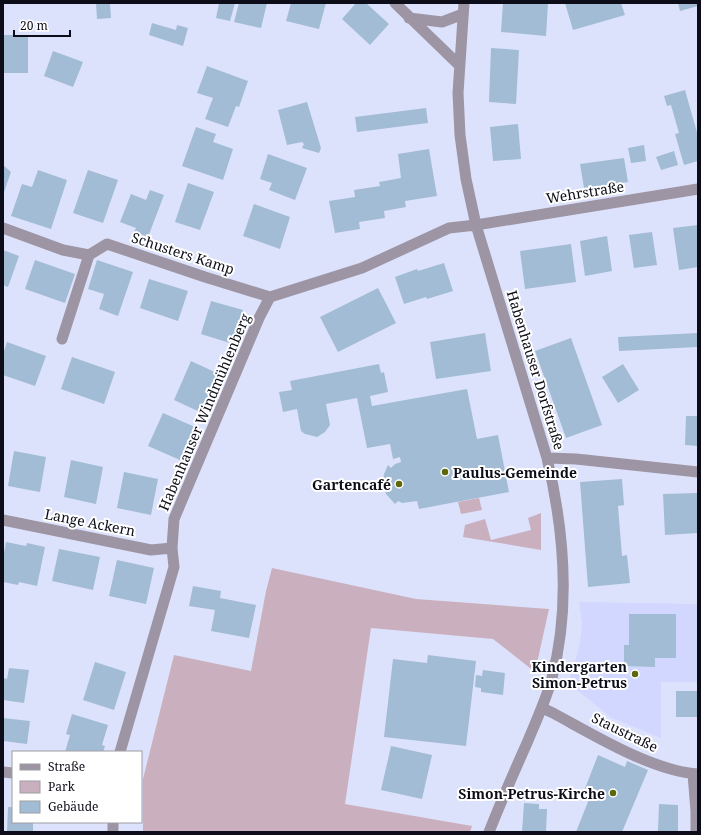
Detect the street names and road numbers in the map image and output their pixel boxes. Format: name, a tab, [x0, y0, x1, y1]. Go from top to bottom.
street label: Wehrstraße	[545, 176, 625, 208]
street label: Schusters Kamp	[129, 227, 237, 279]
street label: Habenhauser Dorfstraße	[503, 288, 569, 452]
street label: Habenhauser Windmühlenberg	[154, 310, 254, 514]
street label: Lange Ackern	[43, 504, 137, 540]
street label: Staustraße	[589, 708, 661, 756]

